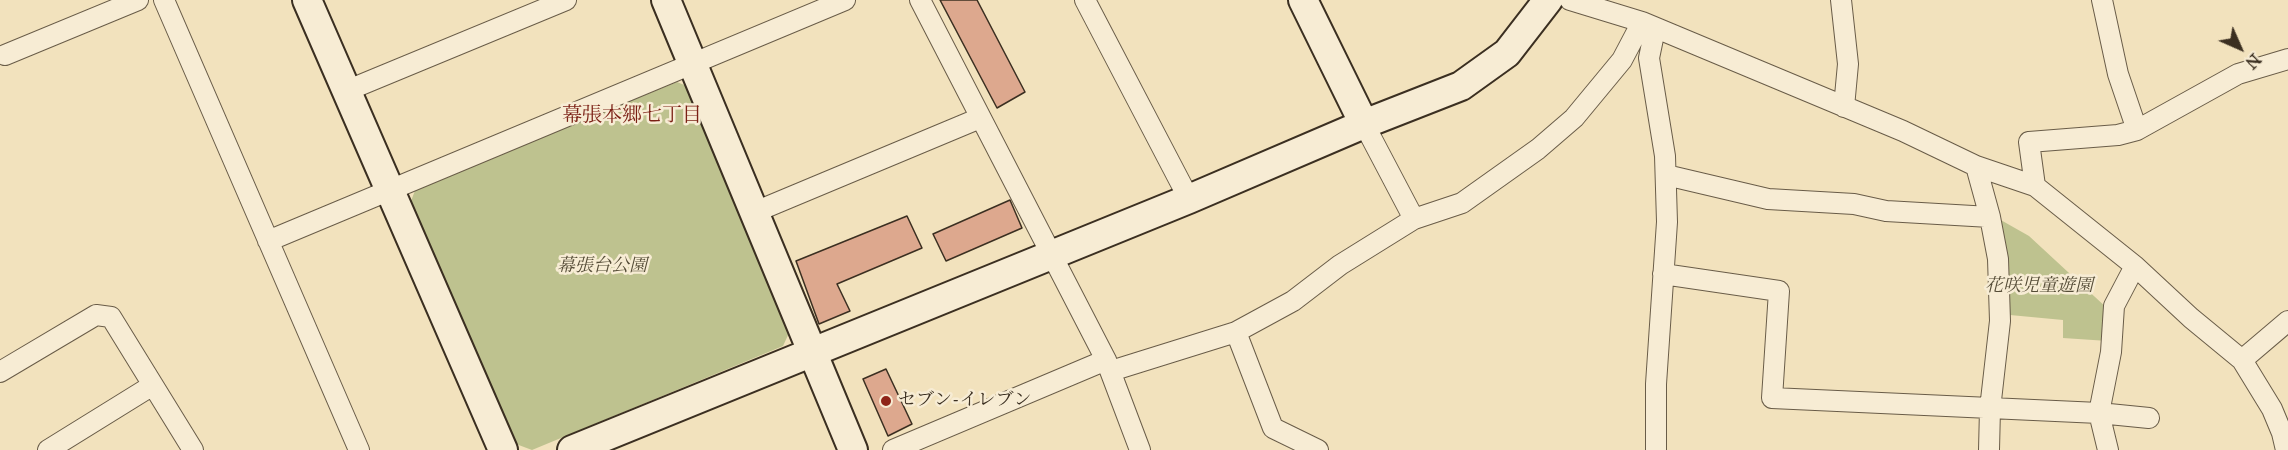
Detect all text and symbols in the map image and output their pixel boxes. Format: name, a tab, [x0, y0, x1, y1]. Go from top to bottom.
north arrow	[2210, 18, 2270, 78]
text: N	[2242, 50, 2265, 73]
district label: 幕張本郷七丁目	[562, 104, 702, 128]
park label: 幕張台公園	[557, 256, 647, 278]
park label: 花咲児童遊園	[1985, 276, 2093, 298]
place label: セブン-イレブン	[898, 390, 1031, 412]
marker: セブン-イレブン	[879, 394, 893, 408]

